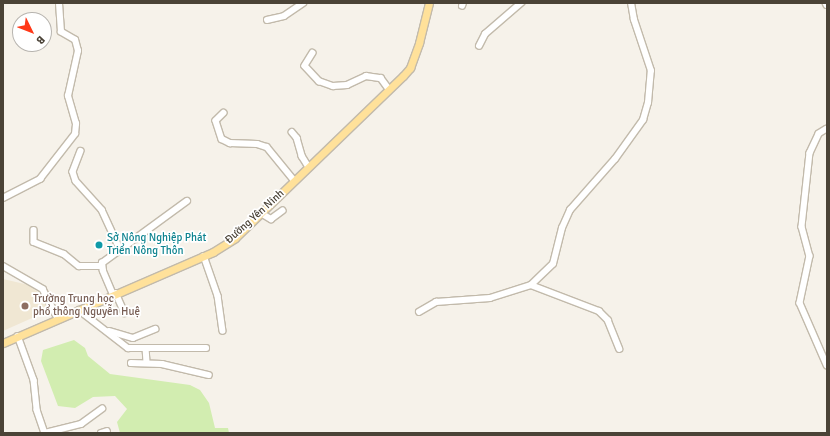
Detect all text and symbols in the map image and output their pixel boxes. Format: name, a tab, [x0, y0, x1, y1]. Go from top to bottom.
north arrow	[12, 12, 52, 52]
text: B	[33, 33, 47, 47]
street label: Đường Yên Ninh	[223, 187, 287, 247]
place label: Sở Nông Nghiệp Phát Triển Nông Thôn	[107, 232, 206, 258]
marker: Sở Nông Nghiệp Phát Triển Nông Thôn	[94, 240, 104, 250]
place label: Trường Trung học phổ thông Nguyễn Huệ	[33, 293, 140, 319]
marker: Trường Trung học phổ thông Nguyễn Huệ	[20, 301, 30, 311]

